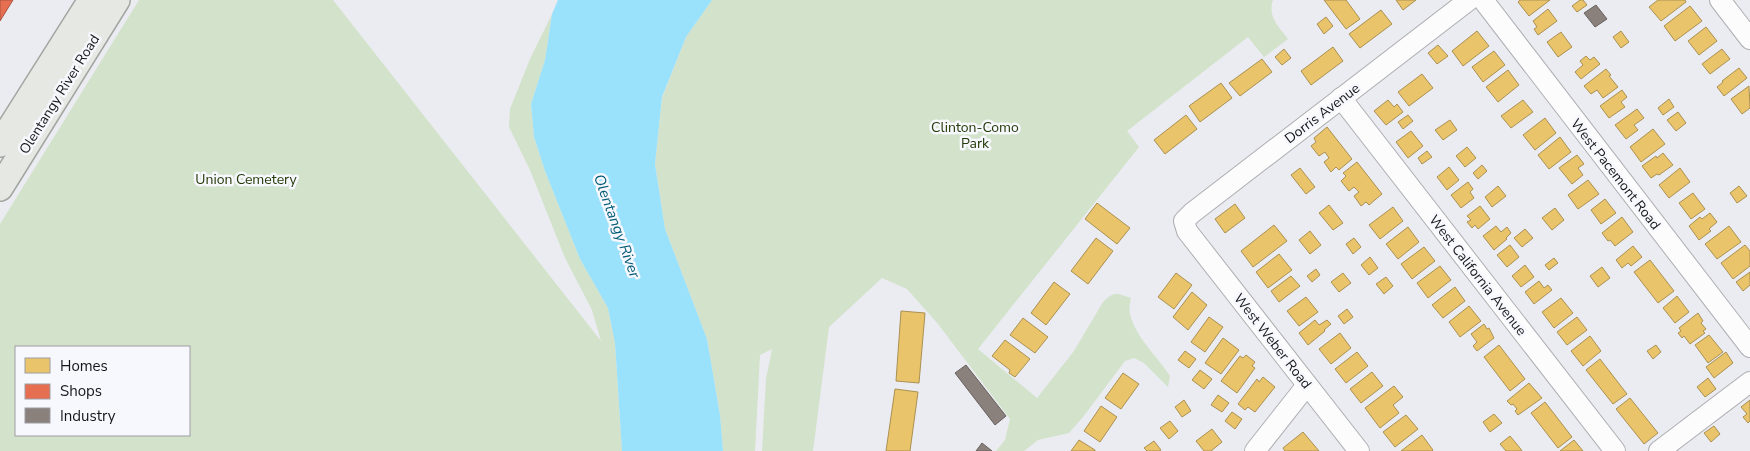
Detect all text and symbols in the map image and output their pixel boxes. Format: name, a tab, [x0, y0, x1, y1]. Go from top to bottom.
street label: Olentangy River Road	[15, 31, 104, 158]
street label: Dorris Avenue	[1281, 79, 1364, 148]
street label: West Pacemont Road	[1566, 115, 1665, 234]
park label: Clinton-Como Park	[931, 118, 1019, 153]
park label: Union Cemetery	[195, 170, 298, 189]
water label: Olentangy River	[589, 171, 645, 281]
street label: West California Avenue	[1424, 211, 1531, 340]
street label: West Weber Road	[1229, 290, 1316, 393]
legend	[15, 346, 190, 436]
text: Homes	[60, 356, 108, 376]
text: Shops	[60, 381, 102, 401]
text: Industry	[60, 406, 116, 426]

